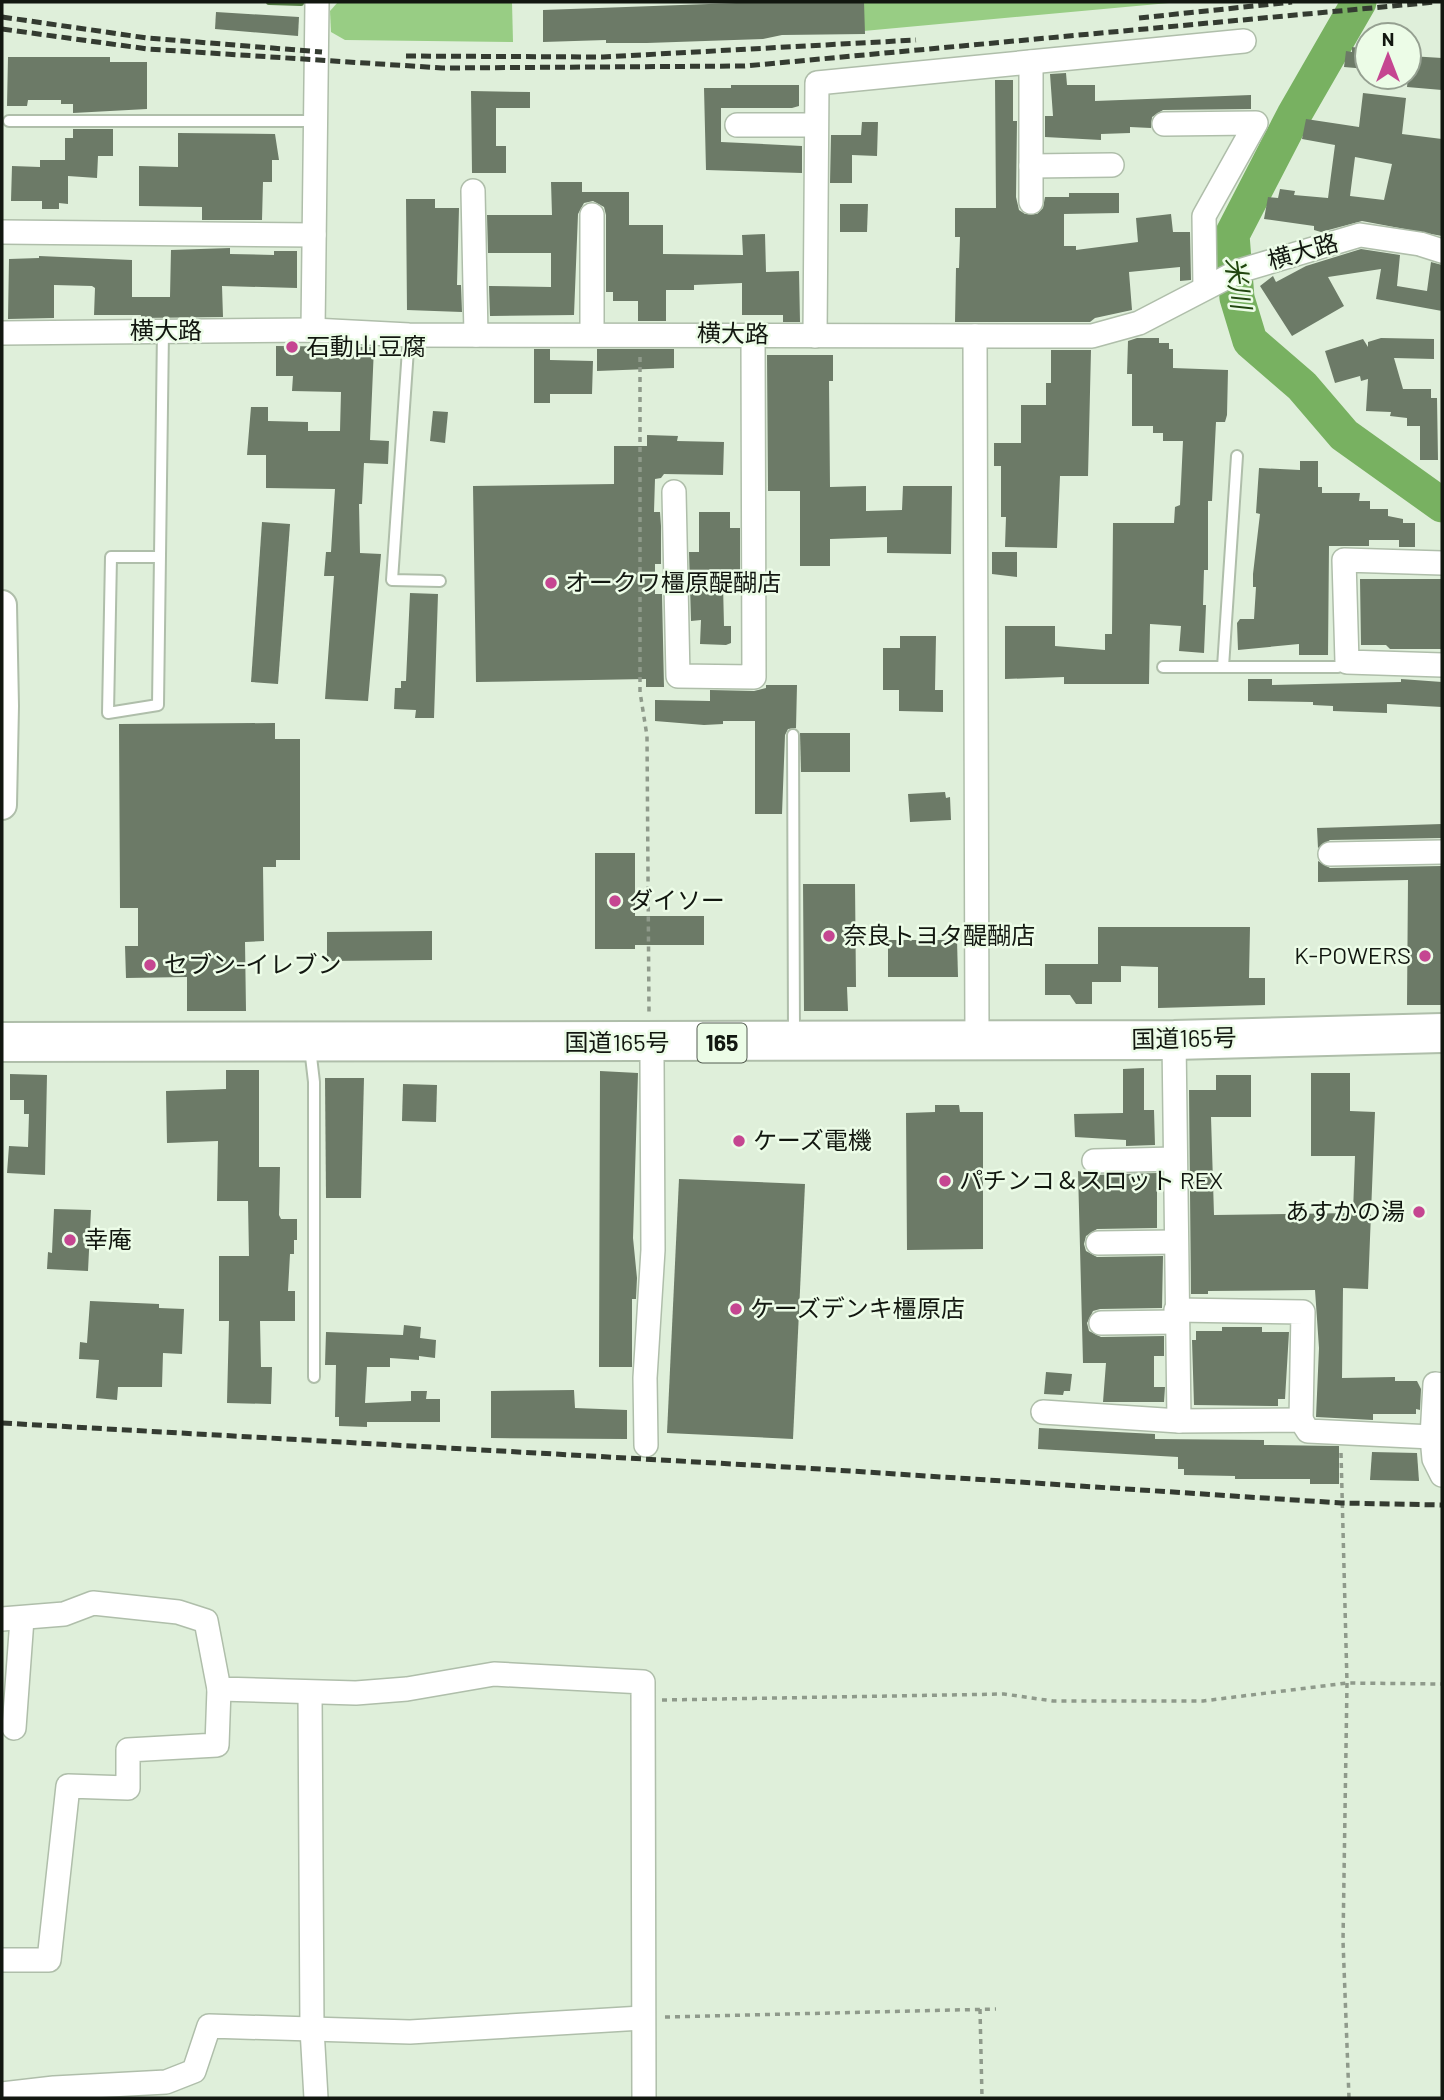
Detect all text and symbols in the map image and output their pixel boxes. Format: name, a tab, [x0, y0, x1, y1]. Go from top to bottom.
north arrow	[1353, 21, 1423, 91]
text: N	[1382, 27, 1394, 50]
street label: 横大路	[1264, 227, 1341, 274]
water label: 米川	[1221, 255, 1259, 314]
street label: 横大路	[130, 315, 202, 344]
street label: 横大路	[697, 317, 769, 348]
place label: 石動山豆腐	[306, 331, 426, 360]
marker: 石動山豆腐	[284, 339, 300, 355]
place label: オークワ橿原醍醐店	[565, 567, 781, 596]
marker: オークワ橿原醍醐店	[543, 575, 559, 591]
place label: ダイソー	[629, 885, 725, 914]
marker: ダイソー	[607, 893, 623, 909]
place label: 奈良トヨタ醍醐店	[843, 920, 1035, 949]
marker: 奈良トヨタ醍醐店	[821, 928, 837, 944]
place label: K-POWERS	[1294, 940, 1411, 969]
marker: K-POWERS	[1417, 948, 1433, 964]
place label: セブン-イレブン	[164, 949, 341, 978]
marker: セブン-イレブン	[142, 957, 158, 973]
street label: 国道165号	[1131, 1022, 1237, 1053]
road number: 165	[698, 1024, 746, 1062]
street label: 国道165号	[564, 1027, 670, 1056]
place label: ケーズ電機	[753, 1125, 872, 1154]
marker: ケーズ電機	[731, 1133, 747, 1149]
place label: パチンコ＆スロット REX	[959, 1165, 1223, 1194]
marker: パチンコ＆スロット REX	[937, 1173, 953, 1189]
place label: あすかの湯	[1285, 1196, 1405, 1225]
marker: あすかの湯	[1411, 1204, 1427, 1220]
place label: 幸庵	[84, 1224, 132, 1253]
marker: 幸庵	[62, 1232, 78, 1248]
place label: ケーズデンキ橿原店	[750, 1293, 965, 1322]
marker: ケーズデンキ橿原店	[728, 1301, 744, 1317]

